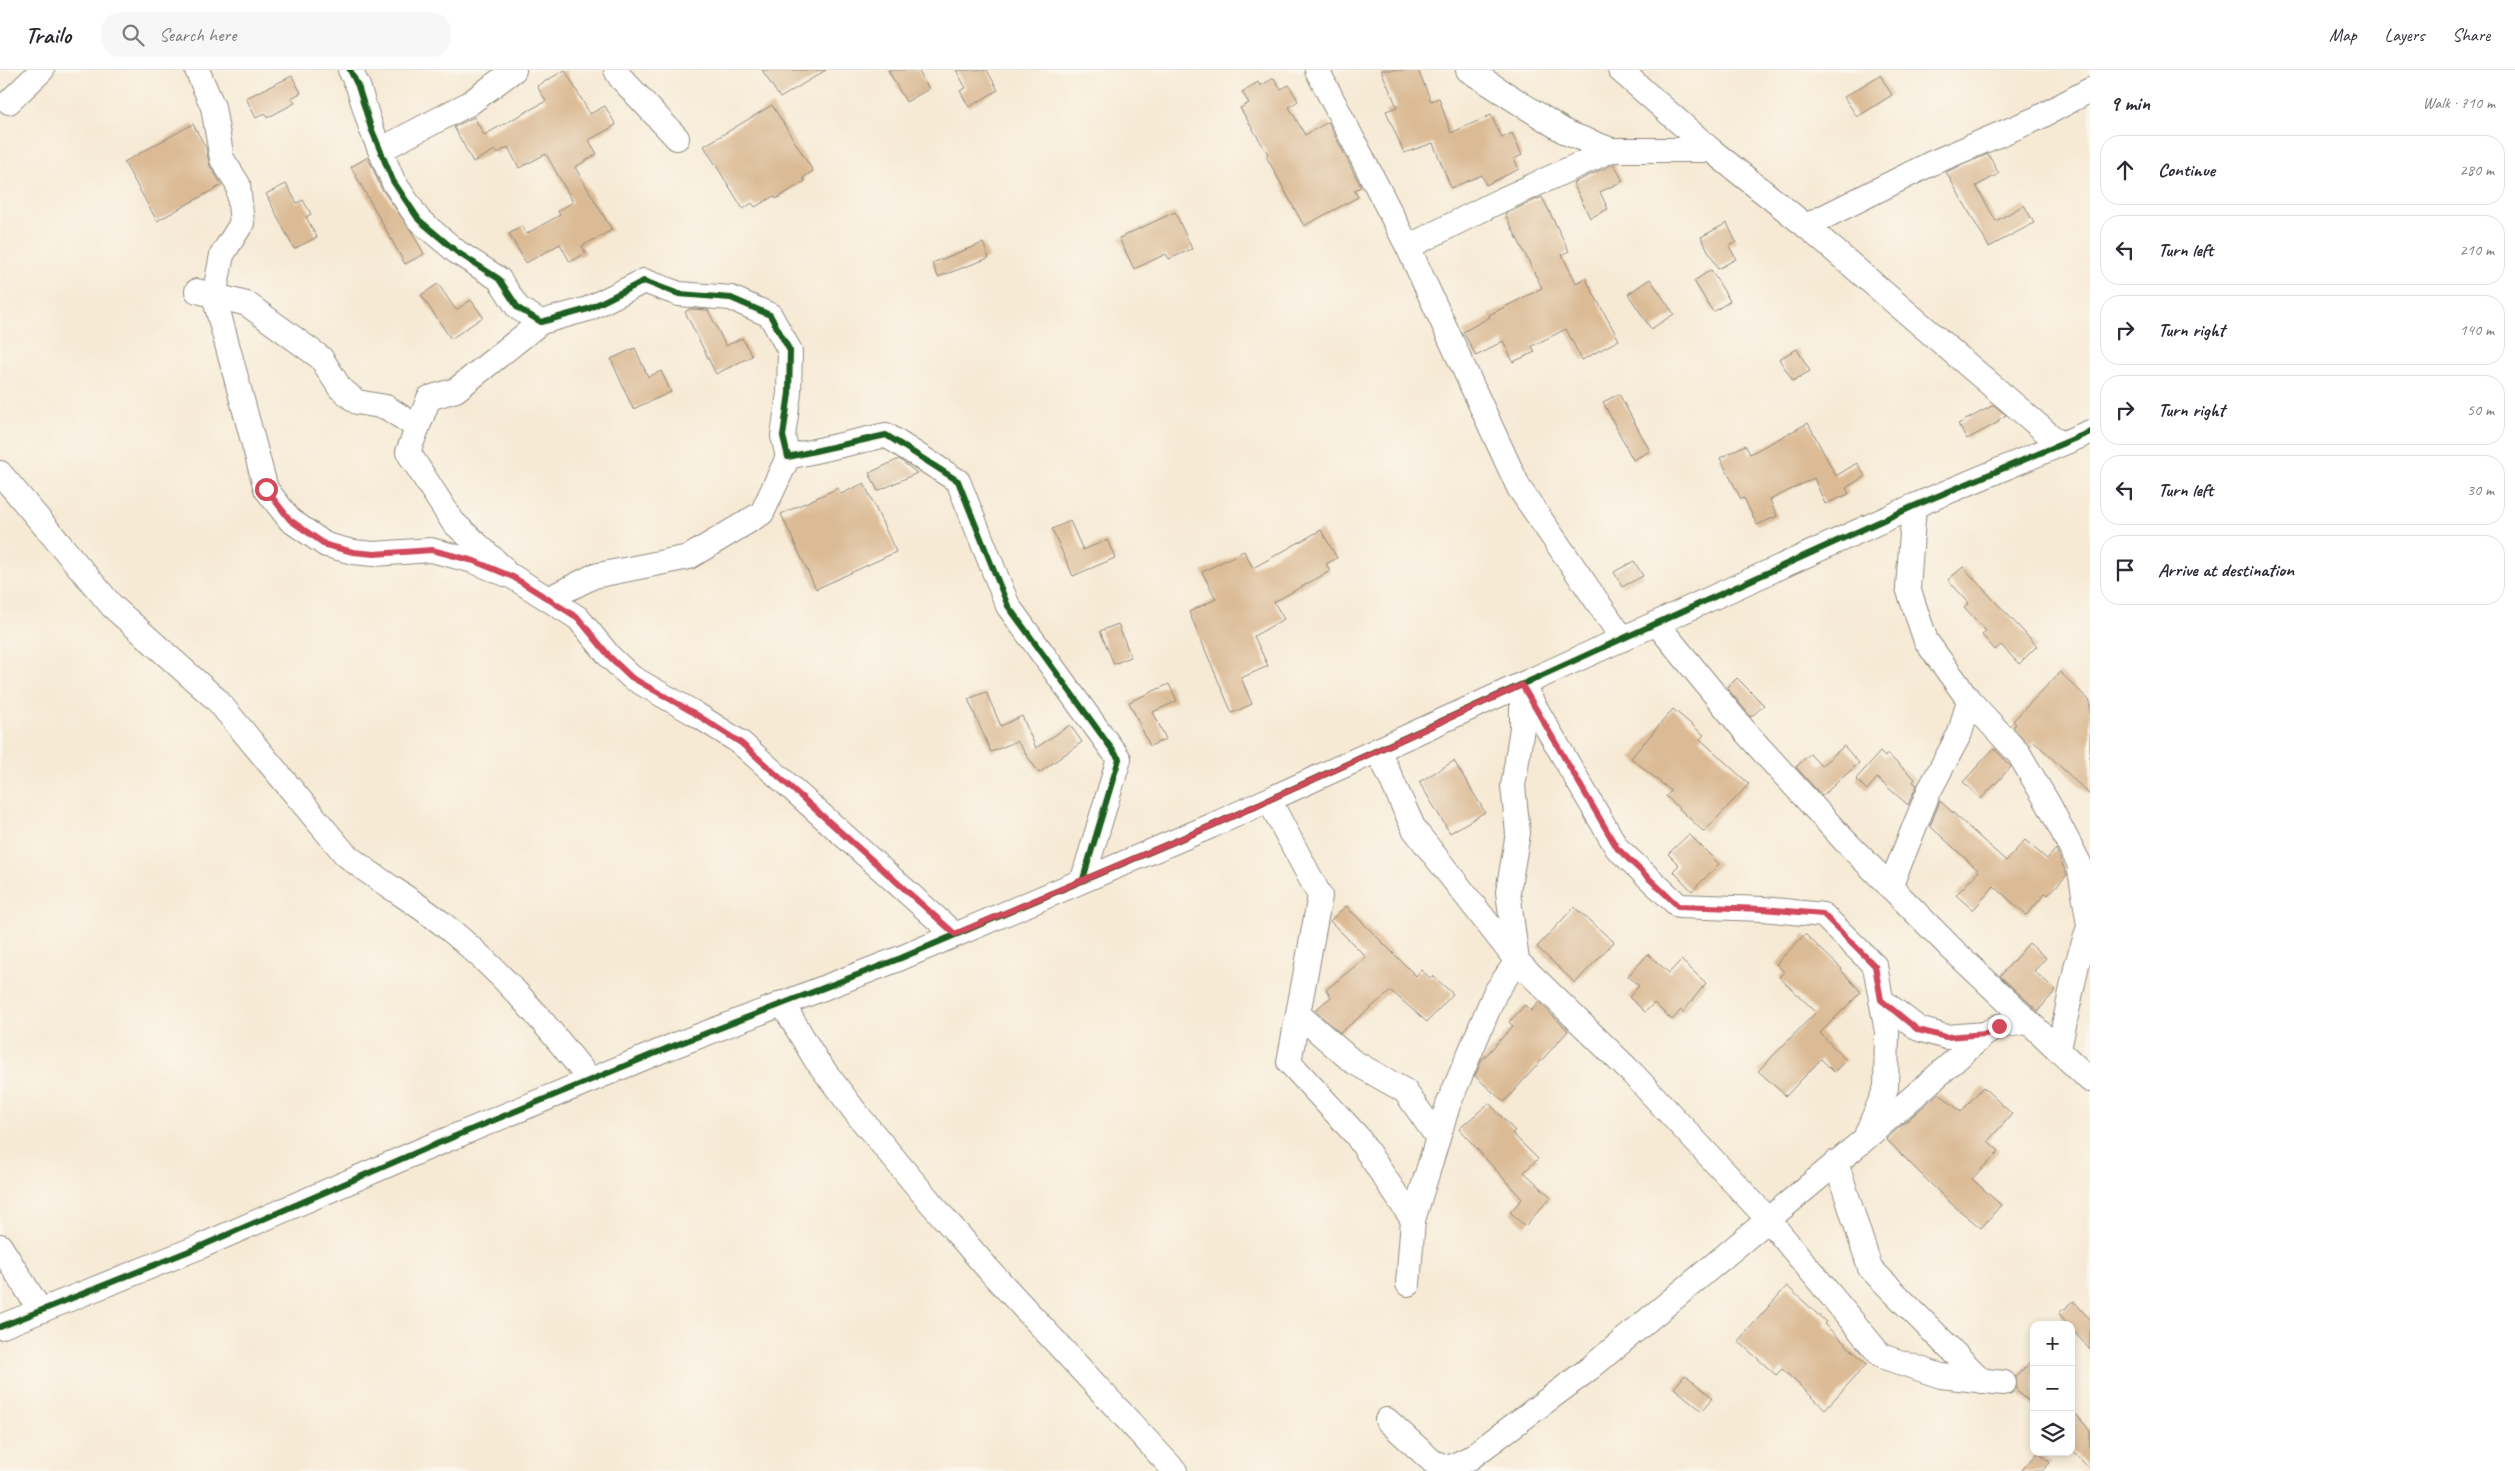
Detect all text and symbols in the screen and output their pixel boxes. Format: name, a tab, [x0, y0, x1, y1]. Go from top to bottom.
search box	[101, 12, 451, 57]
text: Trailo	[25, 20, 71, 50]
icon: search	[119, 21, 147, 49]
text: Search here	[159, 23, 236, 47]
text: Map	[2329, 24, 2357, 46]
text: Layers	[2385, 24, 2424, 46]
text: Share	[2452, 24, 2490, 46]
text: 9 min	[2110, 90, 2150, 116]
text: Walk · 710 m	[2423, 93, 2495, 113]
icon: ahead	[2111, 156, 2139, 184]
text: Continue	[2158, 158, 2215, 182]
text: 280 m	[2460, 160, 2494, 180]
icon: left	[2111, 236, 2139, 264]
text: Turn left	[2158, 238, 2213, 262]
text: 210 m	[2460, 240, 2494, 260]
icon: right	[2111, 316, 2139, 344]
text: Turn right	[2158, 318, 2225, 342]
text: 140 m	[2460, 320, 2494, 340]
icon: right	[2111, 396, 2139, 424]
text: Turn right	[2158, 398, 2225, 422]
text: 50 m	[2467, 400, 2494, 420]
icon: left	[2111, 476, 2139, 504]
route start	[255, 478, 278, 501]
text: Turn left	[2158, 478, 2213, 502]
text: 30 m	[2467, 480, 2494, 500]
icon: arrive	[2111, 556, 2139, 584]
text: Arrive at destination	[2158, 558, 2294, 582]
route end	[1988, 1015, 2011, 1038]
map controls	[2030, 1321, 2075, 1456]
button: +	[2030, 1321, 2075, 1366]
button: −	[2030, 1366, 2075, 1411]
button: layers	[2030, 1411, 2075, 1456]

